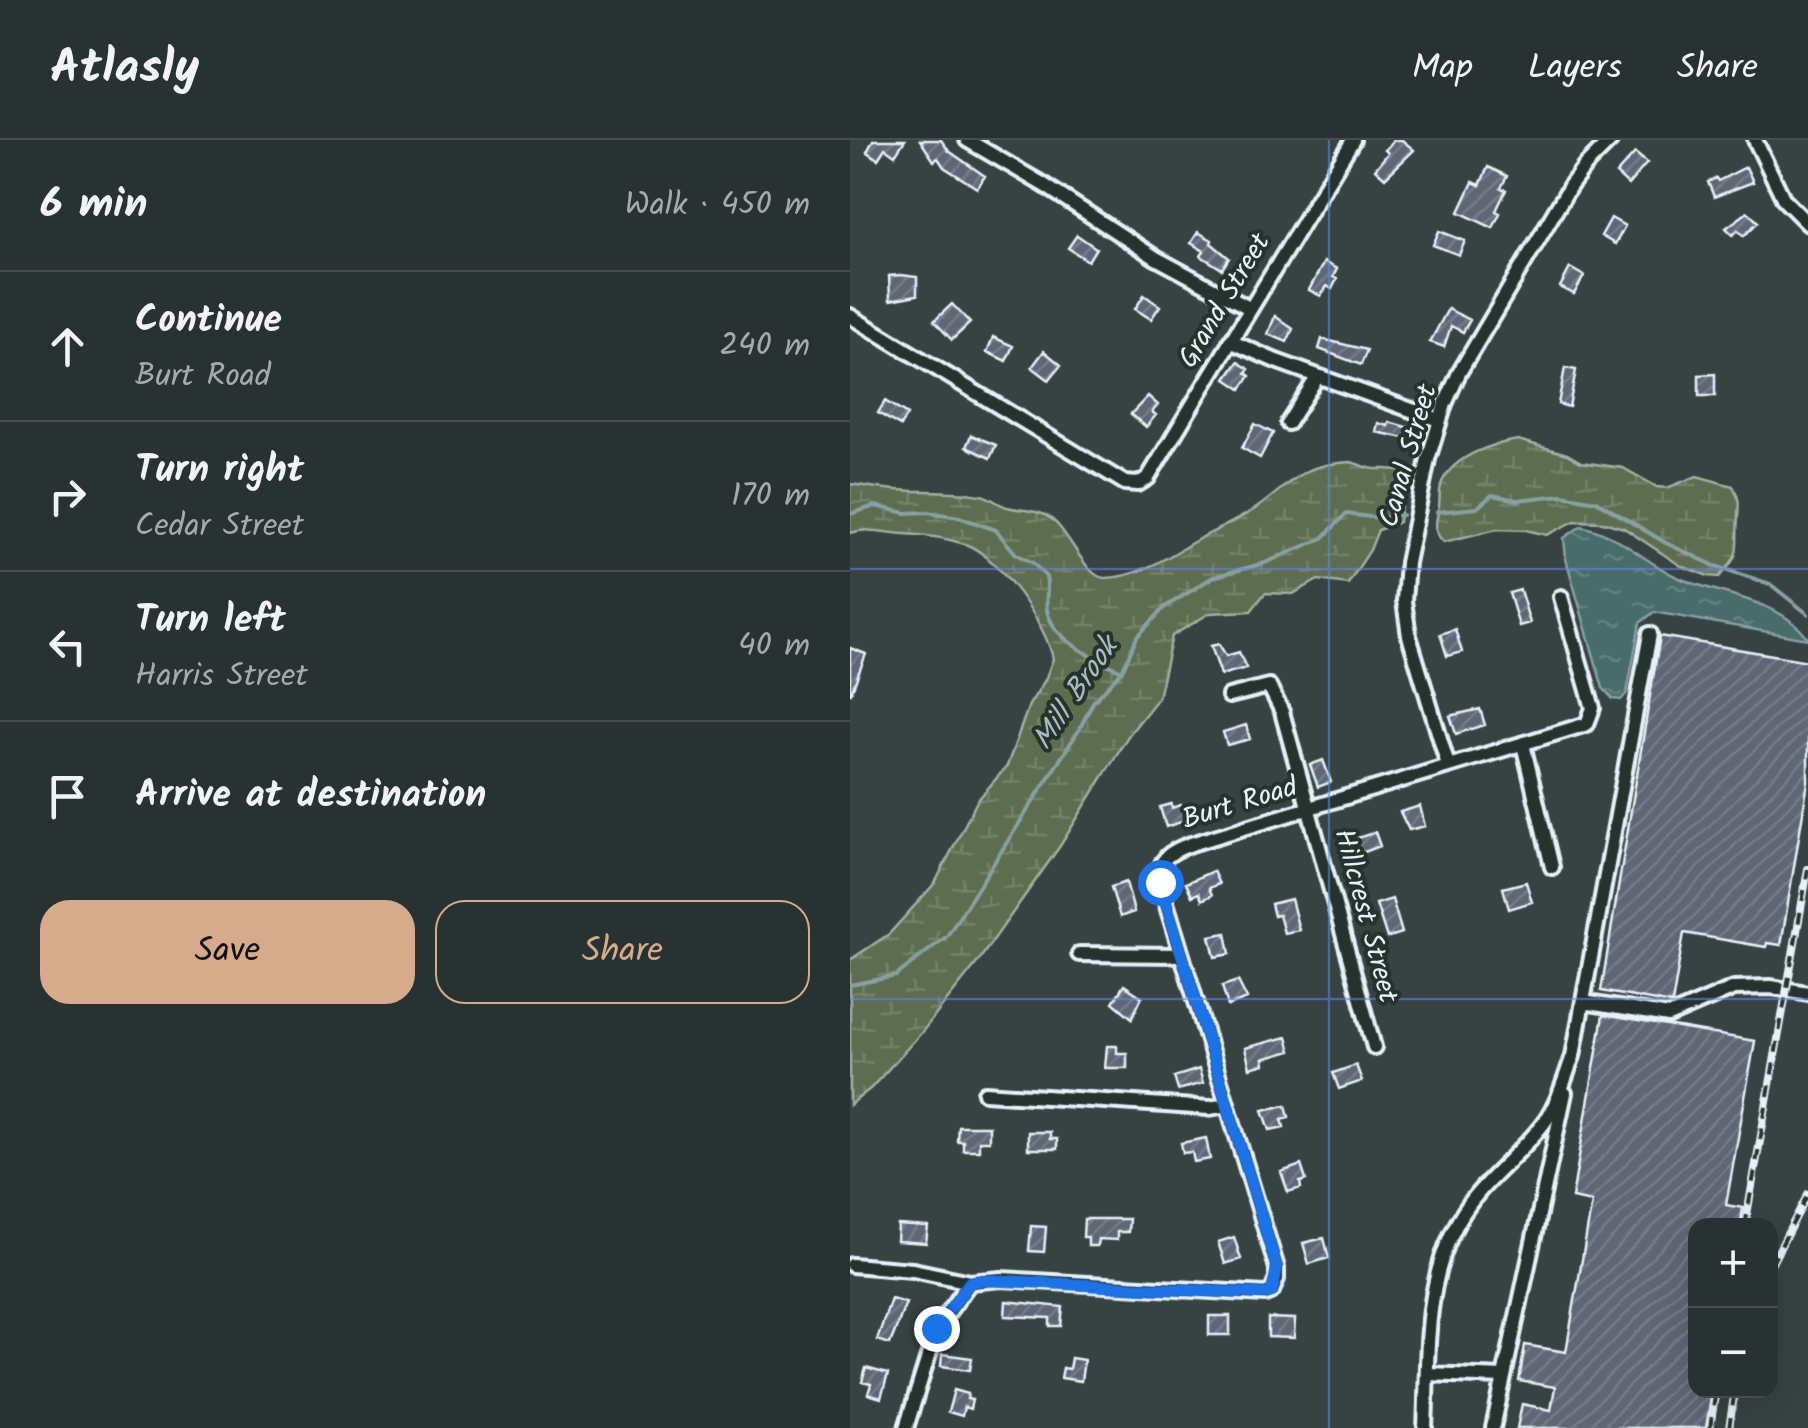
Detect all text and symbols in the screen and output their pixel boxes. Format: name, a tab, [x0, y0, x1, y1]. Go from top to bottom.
text: Atlasly	[50, 31, 199, 107]
text: Map	[1412, 41, 1473, 97]
text: Layers	[1528, 41, 1622, 97]
text: Share	[1677, 41, 1758, 97]
text: 6 min	[40, 172, 148, 239]
text: Walk · 450 m	[625, 180, 810, 231]
street label: Grand Street	[1167, 224, 1284, 377]
text: Continue	[135, 291, 282, 351]
icon: ahead	[40, 319, 95, 374]
text: 240 m	[719, 321, 810, 372]
text: Burt Road	[135, 351, 271, 402]
street label: Canal Street	[1367, 378, 1451, 533]
text: Turn right	[135, 441, 304, 501]
icon: right	[40, 469, 95, 524]
text: 170 m	[731, 471, 810, 522]
text: Cedar Street	[135, 501, 304, 552]
text: Turn left	[135, 591, 286, 651]
icon: left	[40, 619, 95, 674]
text: 40 m	[738, 621, 810, 672]
water label: Mill Brook	[1020, 624, 1134, 760]
text: Harris Street	[135, 651, 308, 702]
street label: Burt Road	[1177, 765, 1304, 843]
text: Arrive at destination	[135, 766, 486, 826]
icon: arrive	[40, 769, 95, 824]
street label: Hillcrest Street	[1320, 824, 1410, 1009]
route start	[1138, 860, 1184, 906]
button: Save	[40, 900, 415, 1004]
button: Share	[435, 900, 810, 1004]
map controls	[1688, 1218, 1778, 1398]
button: +	[1688, 1218, 1778, 1308]
route end	[914, 1306, 960, 1352]
button: −	[1688, 1308, 1778, 1398]

